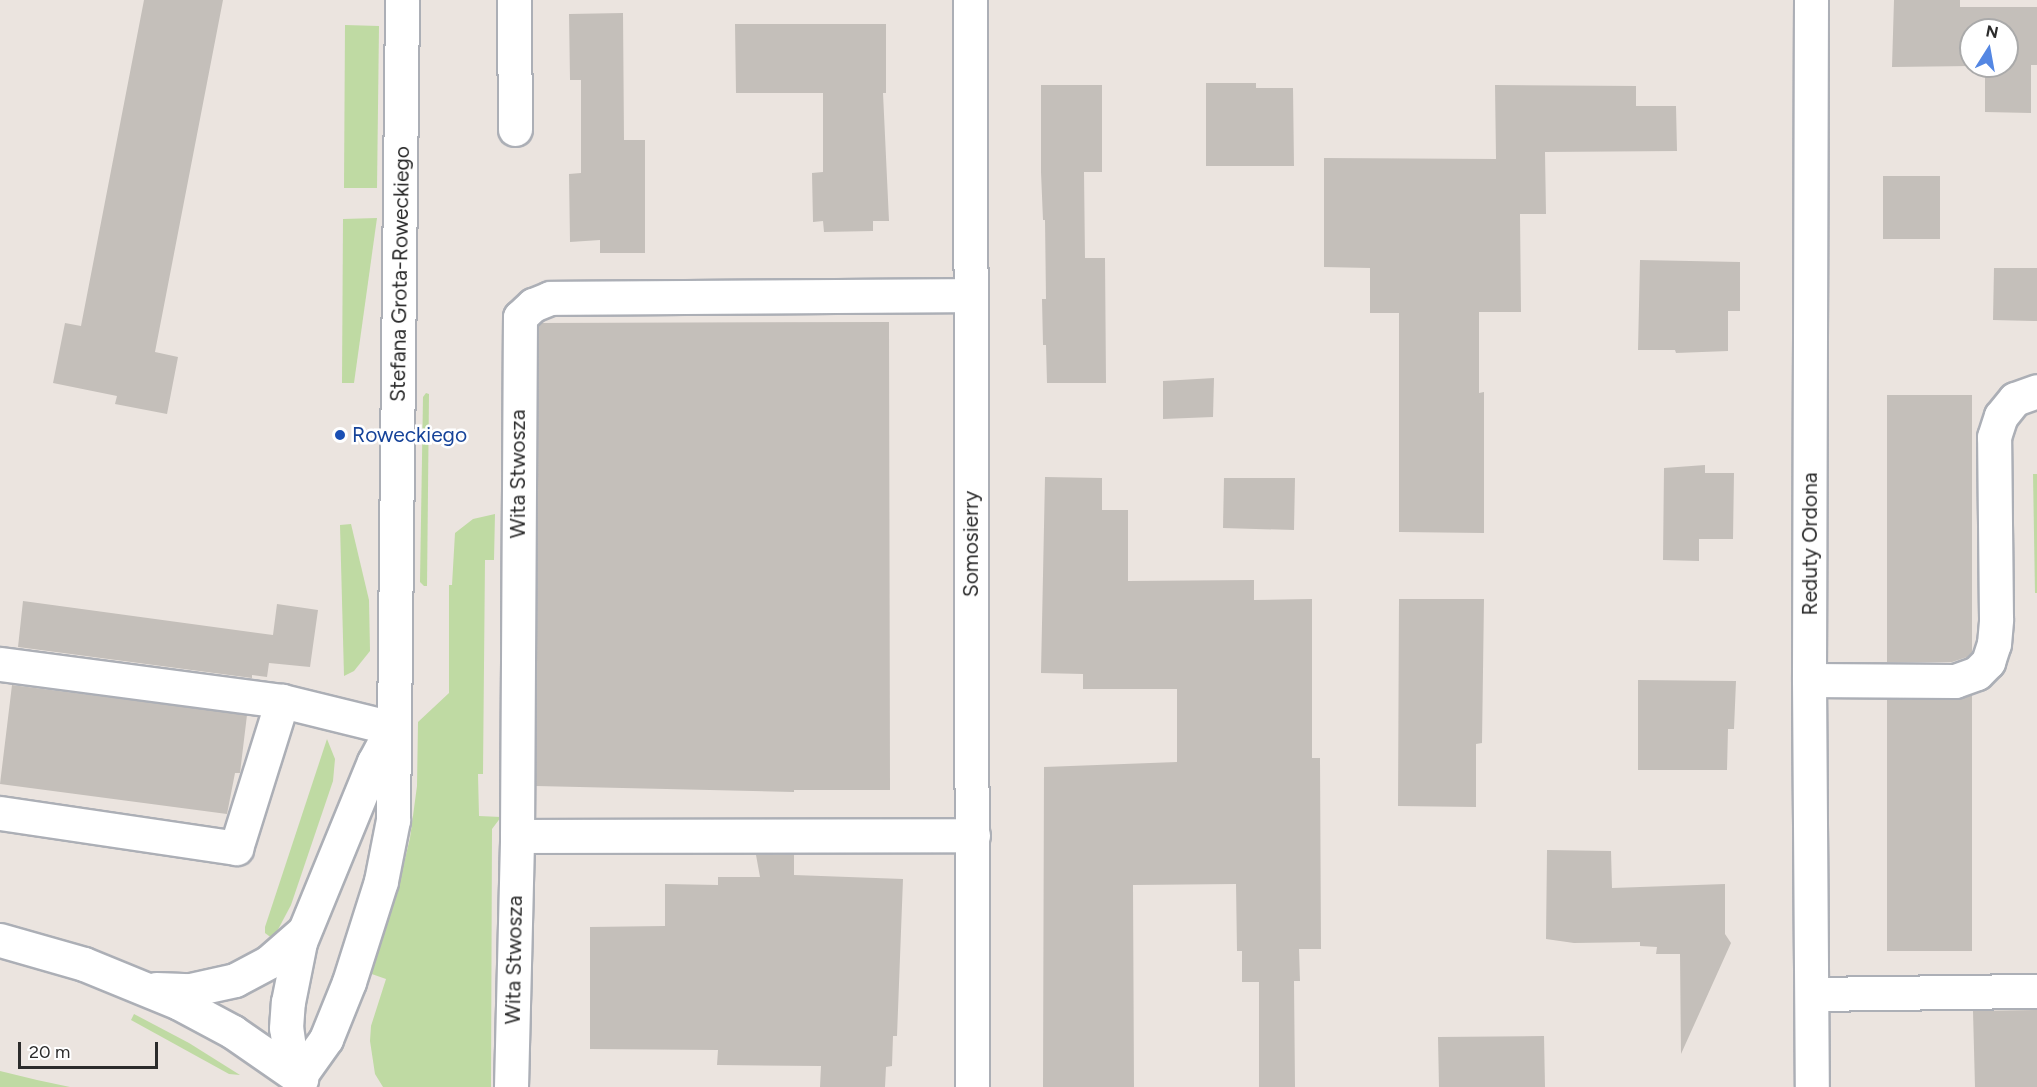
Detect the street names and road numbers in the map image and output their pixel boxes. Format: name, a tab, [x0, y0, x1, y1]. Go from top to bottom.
street label: Stefana Grota-Roweckiego	[385, 146, 415, 402]
street label: Wita Stwosza	[505, 410, 531, 538]
street label: Reduty Ordona	[1797, 472, 1823, 616]
street label: Somosierry	[958, 491, 984, 597]
street label: Wita Stwosza	[500, 895, 528, 1025]

